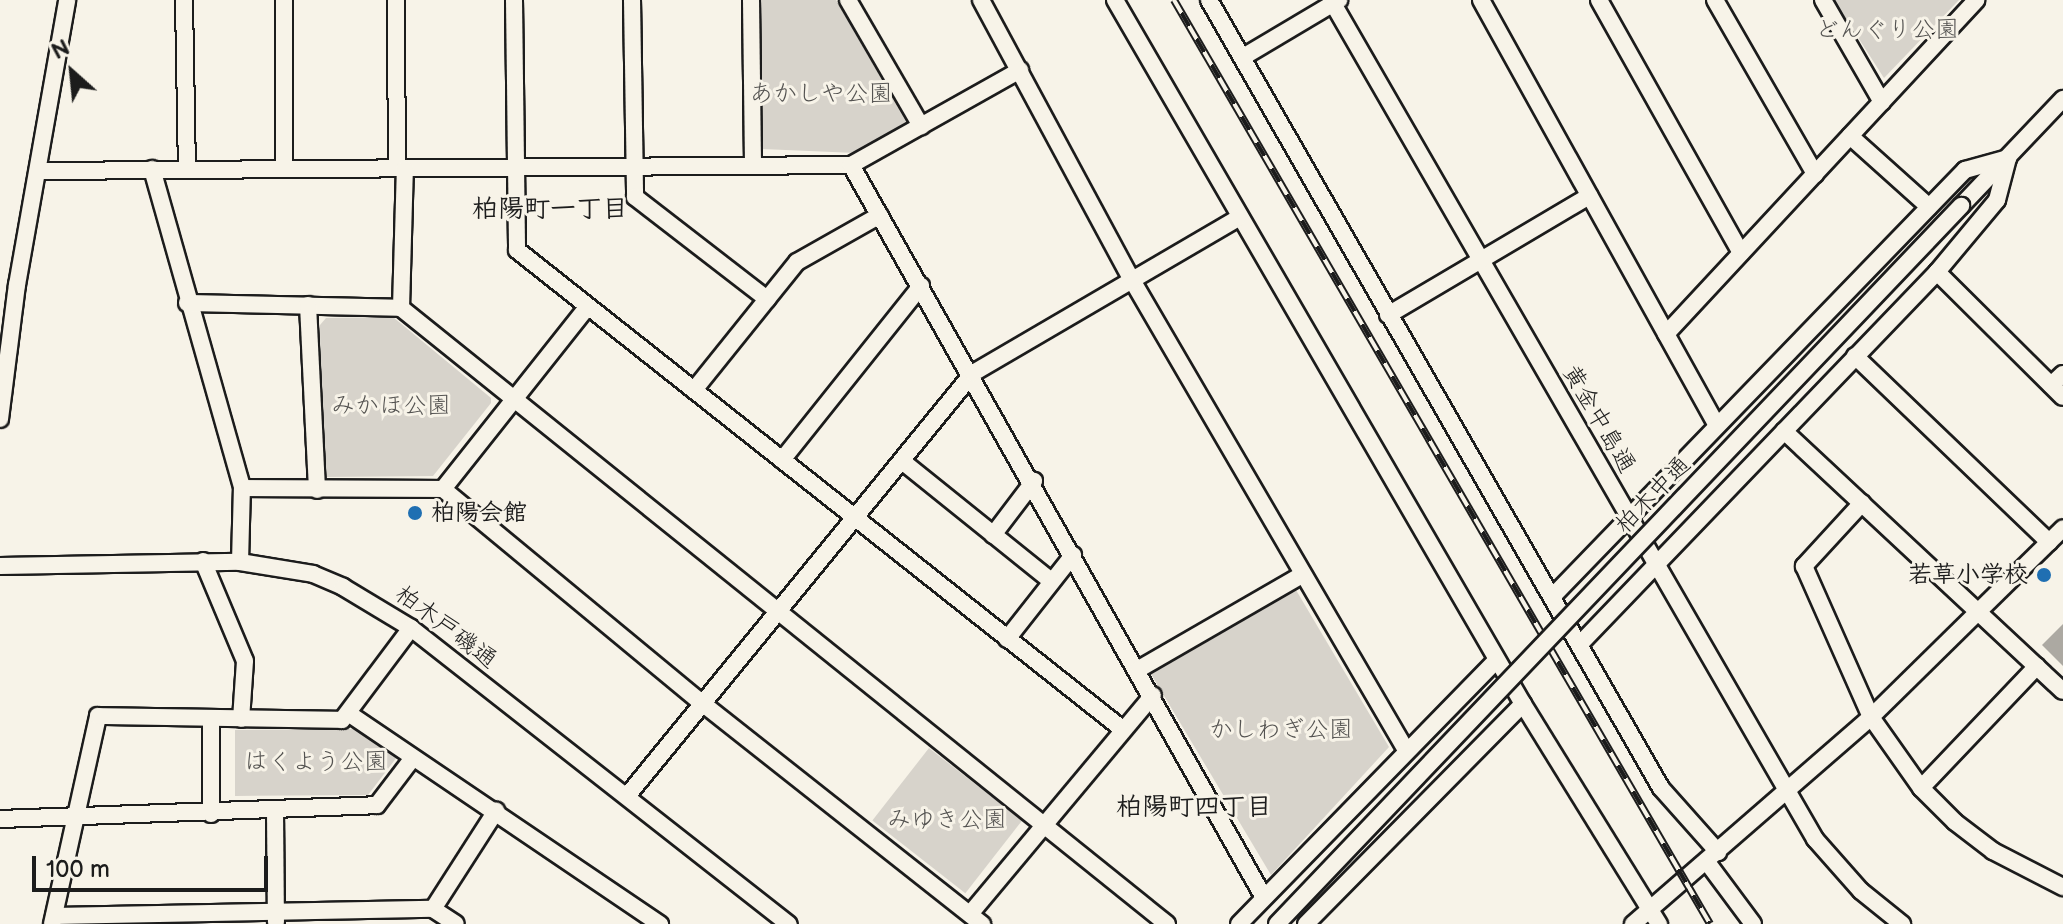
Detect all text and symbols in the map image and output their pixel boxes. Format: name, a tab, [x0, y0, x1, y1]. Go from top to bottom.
park label: どんぐり公園	[1815, 16, 1959, 44]
north arrow	[32, 32, 112, 112]
text: N	[47, 34, 74, 66]
park label: あかしや公園	[749, 80, 893, 108]
district label: 柏陽町一丁目	[472, 194, 628, 226]
street label: 黄金中島通	[1557, 360, 1641, 478]
park label: みかほ公園	[331, 392, 451, 420]
street label: 柏木中通	[1609, 450, 1697, 540]
place label: 柏陽会館	[431, 499, 527, 527]
marker: 柏陽会館	[406, 504, 424, 522]
place label: 若草小学校	[1908, 561, 2028, 589]
marker: 若草小学校	[2035, 566, 2053, 584]
street label: 柏木戸磯通	[389, 579, 503, 675]
park label: かしわぎ公園	[1209, 716, 1353, 744]
park label: はくよう公園	[244, 748, 388, 776]
district label: 柏陽町四丁目	[1116, 792, 1272, 824]
park label: みゆき公園	[887, 806, 1007, 834]
scale bar	[36, 840, 272, 890]
text: 100 m	[46, 855, 110, 884]

